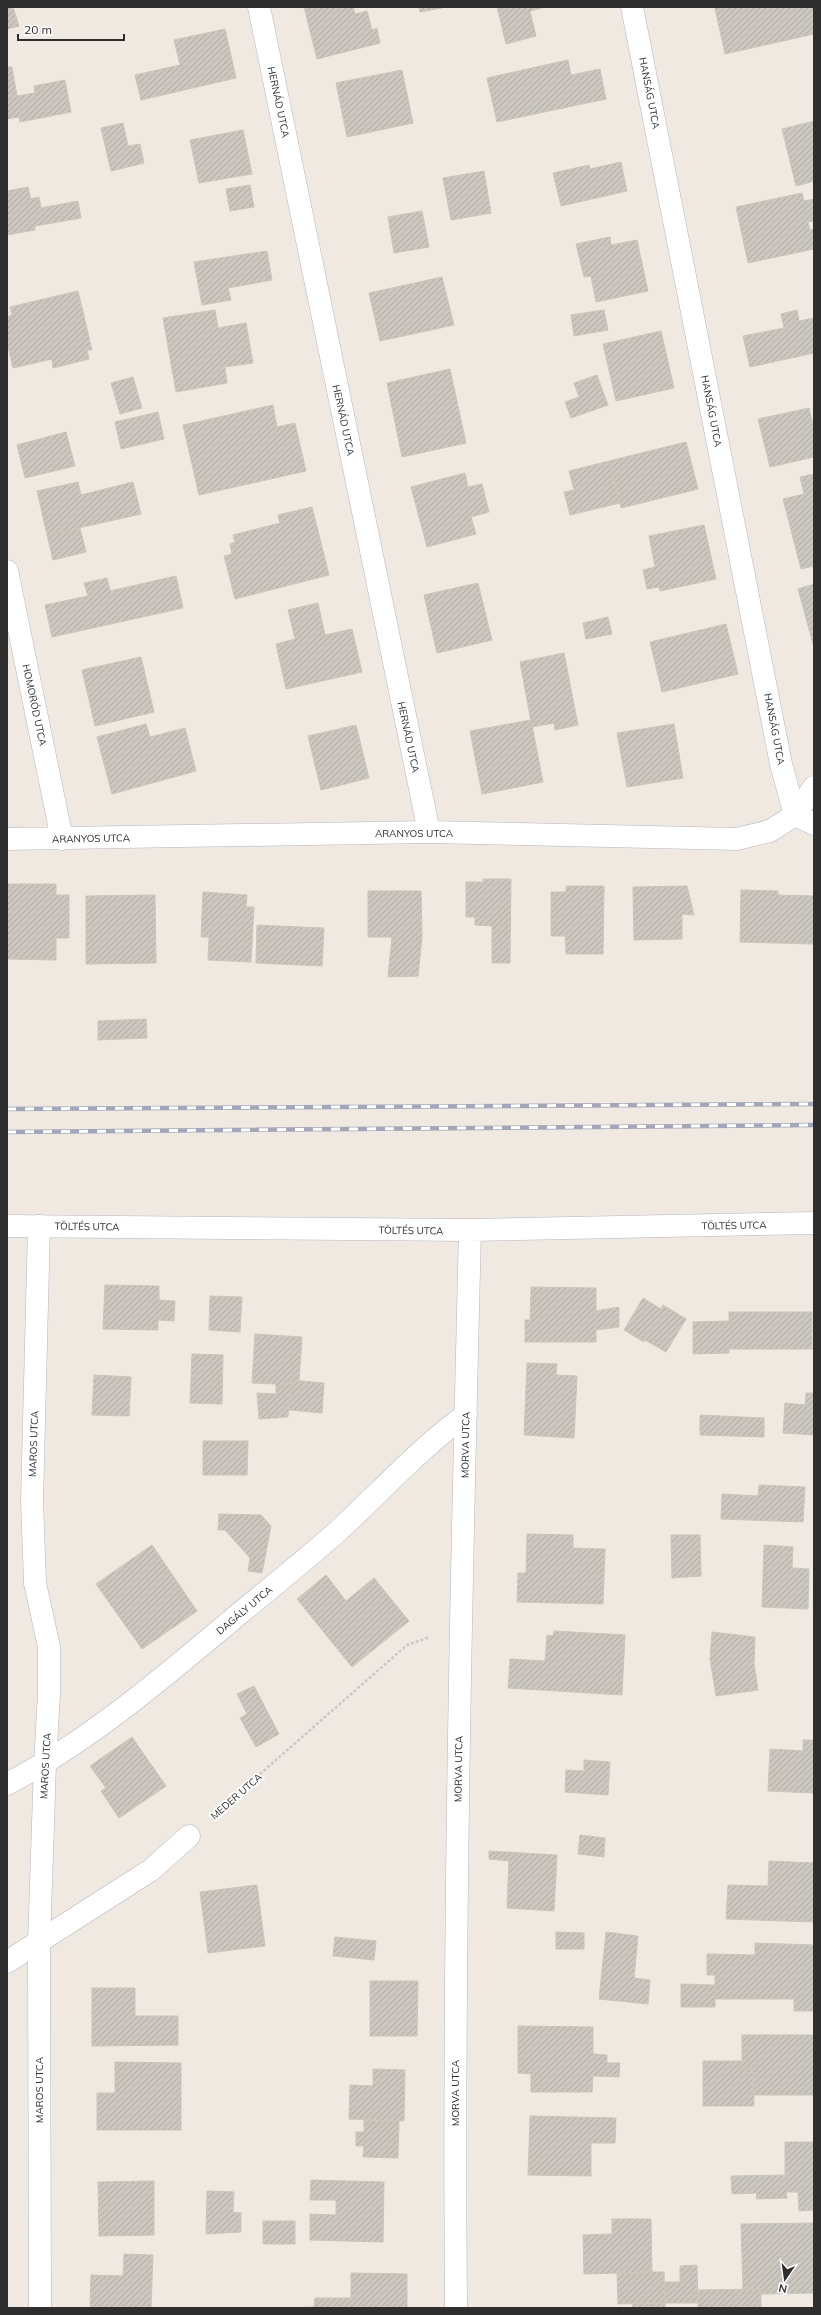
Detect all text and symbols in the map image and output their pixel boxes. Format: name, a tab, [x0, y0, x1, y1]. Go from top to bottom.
scale bar	[18, 16, 124, 42]
text: 20 m	[24, 22, 52, 37]
street label: HANSÁG UTCA	[636, 56, 663, 131]
street label: HERNÁD UTCA	[265, 65, 293, 139]
street label: HANSÁG UTCA	[698, 374, 725, 449]
street label: HERNÁD UTCA	[330, 383, 358, 457]
street label: HOMORÓD UTCA	[19, 663, 50, 748]
street label: HANSÁG UTCA	[761, 692, 788, 767]
street label: HERNÁD UTCA	[395, 700, 423, 774]
street label: ARANYOS UTCA	[375, 827, 454, 840]
street label: ARANYOS UTCA	[52, 831, 131, 846]
street label: TÖLTÉS UTCA	[701, 1218, 767, 1233]
street label: TÖLTÉS UTCA	[54, 1219, 120, 1234]
street label: TÖLTÉS UTCA	[378, 1223, 444, 1238]
street label: MAROS UTCA	[26, 1410, 41, 1477]
street label: MORVA UTCA	[458, 1411, 473, 1478]
street label: DAGÁLY UTCA	[214, 1583, 275, 1638]
street label: MAROS UTCA	[37, 1732, 54, 1799]
street label: MORVA UTCA	[451, 1735, 466, 1802]
street label: MEDER UTCA	[208, 1770, 265, 1822]
street label: MAROS UTCA	[33, 2056, 46, 2123]
street label: MORVA UTCA	[449, 2059, 462, 2126]
north arrow	[765, 2259, 805, 2299]
text: N	[777, 2281, 788, 2296]

